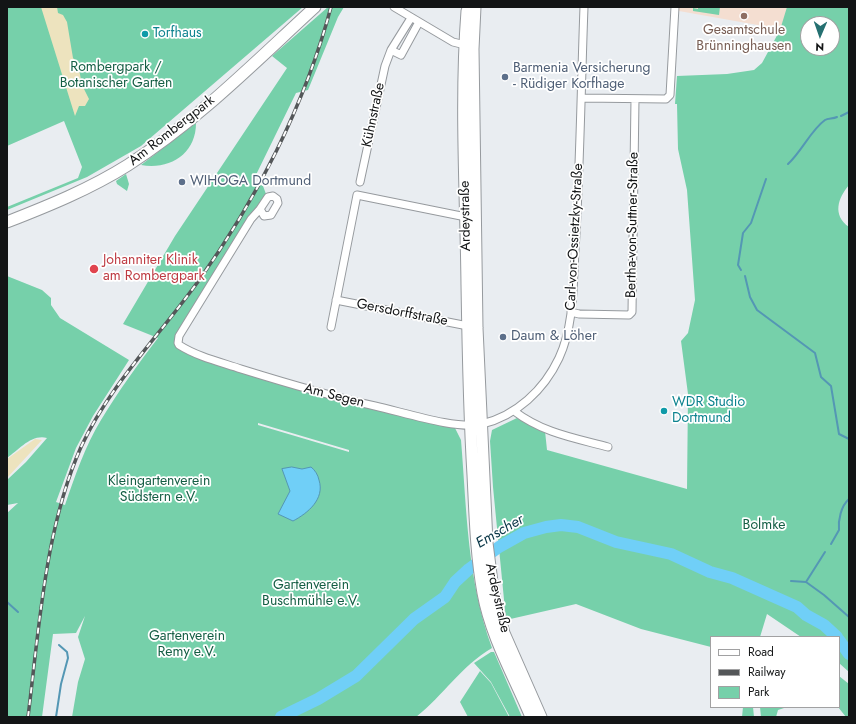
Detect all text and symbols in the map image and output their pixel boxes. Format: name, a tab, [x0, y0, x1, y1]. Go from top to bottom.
marker: Gesamtschule Brünninghausen	[739, 11, 749, 21]
north arrow	[800, 16, 840, 56]
place label: Gesamtschule Brünninghausen	[696, 23, 792, 56]
place label: Torfhaus	[153, 26, 202, 42]
marker: Torfhaus	[140, 29, 150, 39]
text: N	[815, 39, 824, 55]
park label: Rombergpark / Botanischer Garten	[60, 60, 172, 92]
place label: Barmenia Versicherung - Rüdiger Korfhage	[513, 61, 651, 94]
marker: Barmenia Versicherung - Rüdiger Korfhage	[500, 72, 510, 82]
street label: Kühnstraße	[359, 81, 389, 149]
street label: Am Rombergpark	[126, 92, 218, 170]
street label: Bertha-von-Suttner-Straße	[623, 152, 643, 298]
street label: Carl-von-Ossietzky-Straße	[563, 163, 587, 311]
place label: WIHOGA Dortmund	[190, 174, 311, 190]
marker: WIHOGA Dortmund	[177, 177, 187, 187]
street label: Ardeystraße	[457, 180, 475, 252]
place label: Johanniter Klinik am Rombergpark	[103, 253, 205, 286]
marker: Johanniter Klinik am Rombergpark	[88, 263, 100, 275]
street label: Gersdorffstraße	[355, 296, 449, 330]
place label: Daum & Löher	[511, 329, 597, 345]
marker: Daum & Löher	[498, 332, 508, 342]
street label: Am Segen	[302, 380, 366, 412]
place label: WDR Studio Dortmund	[672, 395, 745, 428]
marker: WDR Studio Dortmund	[659, 406, 669, 416]
park label: Kleingartenverein Südstern e.V.	[108, 474, 210, 506]
water label: Emscher	[473, 511, 527, 553]
park label: Bolmke	[743, 518, 785, 534]
street label: Ardeystraße	[481, 562, 513, 634]
park label: Gartenverein Buschmühle e.V.	[262, 578, 360, 610]
park label: Gartenverein Remy e.V.	[149, 629, 225, 662]
legend	[710, 636, 840, 708]
text: Road	[748, 643, 774, 661]
text: Railway	[748, 663, 786, 681]
text: Park	[748, 683, 769, 701]

